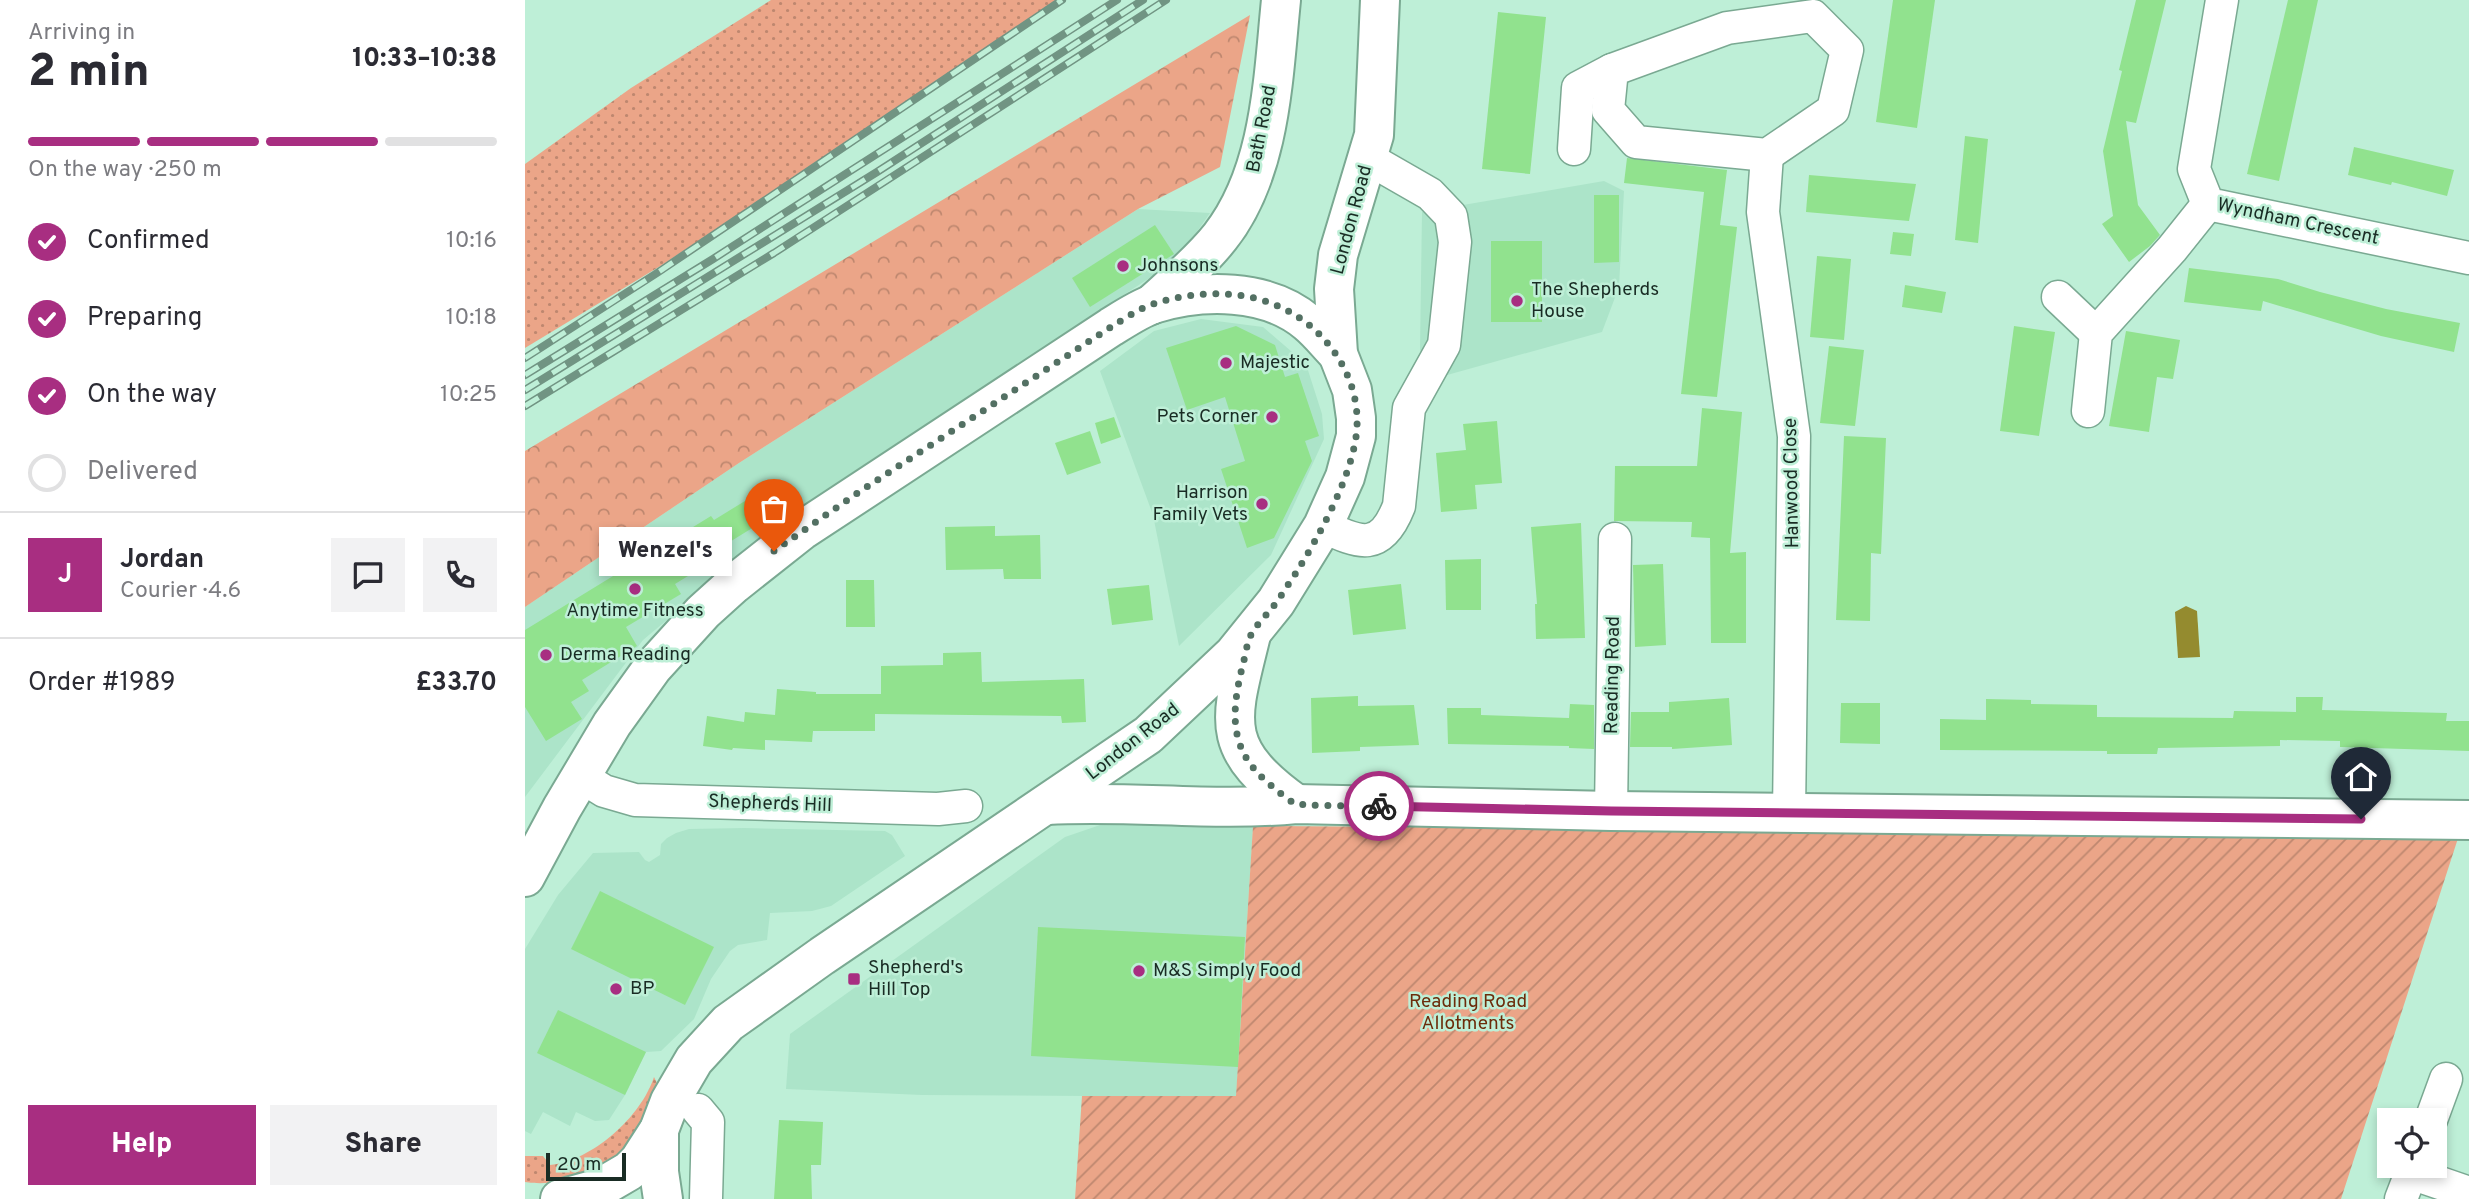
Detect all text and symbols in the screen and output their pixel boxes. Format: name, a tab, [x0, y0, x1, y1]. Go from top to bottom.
text: Arriving in	[28, 19, 135, 48]
text: 10:33–10:38	[352, 43, 497, 76]
text: 2 min	[28, 44, 150, 103]
street label: Bath Road	[1242, 83, 1282, 175]
text: On the way · 250 m	[28, 156, 222, 185]
street label: London Road	[1326, 163, 1378, 277]
street label: Wyndham Crescent	[2215, 193, 2381, 251]
icon: check	[28, 223, 66, 261]
text: Confirmed	[87, 225, 210, 258]
text: 10:16	[446, 227, 497, 256]
place label: Johnsons	[1137, 254, 1218, 278]
marker: Johnsons	[1115, 258, 1131, 274]
place label: The Shepherds House	[1531, 278, 1659, 324]
marker: The Shepherds House	[1509, 293, 1525, 309]
icon: check	[28, 300, 66, 338]
text: Preparing	[87, 302, 202, 335]
text: 10:18	[446, 304, 497, 333]
place label: Majestic	[1240, 351, 1310, 375]
marker: Majestic	[1218, 355, 1234, 371]
icon: check	[28, 377, 66, 415]
text: On the way	[87, 379, 217, 412]
text: 10:25	[440, 381, 497, 410]
place label: Pets Corner	[1157, 405, 1259, 429]
marker: Pets Corner	[1264, 409, 1280, 425]
street label: Hanwood Close	[1779, 418, 1805, 548]
text: Delivered	[87, 456, 198, 489]
pin	[744, 479, 804, 551]
place label: Harrison Family Vets	[1152, 481, 1248, 527]
icon: bag	[755, 490, 793, 528]
marker: Harrison Family Vets	[1254, 496, 1270, 512]
callout: Wenzel's	[599, 526, 732, 576]
text: Wenzel's	[618, 537, 713, 566]
button: chat	[331, 538, 405, 612]
button: phone	[423, 538, 497, 612]
text: Jordan	[120, 544, 204, 577]
text: J	[58, 559, 72, 592]
text: Courier · 4.6	[120, 577, 241, 606]
marker: Anytime Fitness	[627, 581, 643, 597]
place label: Anytime Fitness	[566, 599, 704, 623]
street label: Reading Road	[1600, 616, 1626, 734]
place label: Derma Reading	[560, 643, 691, 667]
marker: Derma Reading	[538, 647, 554, 663]
text: Order #1989	[28, 667, 176, 700]
text: £33.70	[416, 667, 497, 700]
street label: London Road	[1081, 698, 1185, 786]
pin	[2331, 747, 2391, 819]
icon: home	[2342, 758, 2380, 796]
courier	[1344, 771, 1414, 841]
icon: bike	[1360, 787, 1398, 825]
street label: Shepherds Hill	[708, 790, 832, 818]
place label: Shepherd's Hill Top	[868, 956, 963, 1002]
place label: M&S Simply Food	[1153, 959, 1301, 983]
marker: M&S Simply Food	[1131, 963, 1147, 979]
marker: Shepherd's Hill Top	[846, 971, 862, 987]
place label: BP	[630, 977, 654, 1001]
marker: BP	[608, 981, 624, 997]
park label: Reading Road Allotments	[1409, 990, 1527, 1036]
button: Help	[28, 1105, 256, 1185]
button: Share	[270, 1105, 497, 1185]
map controls	[2377, 1108, 2447, 1178]
button: locate	[2377, 1108, 2447, 1178]
scale bar	[546, 1150, 627, 1182]
text: 20 m	[557, 1153, 601, 1177]

